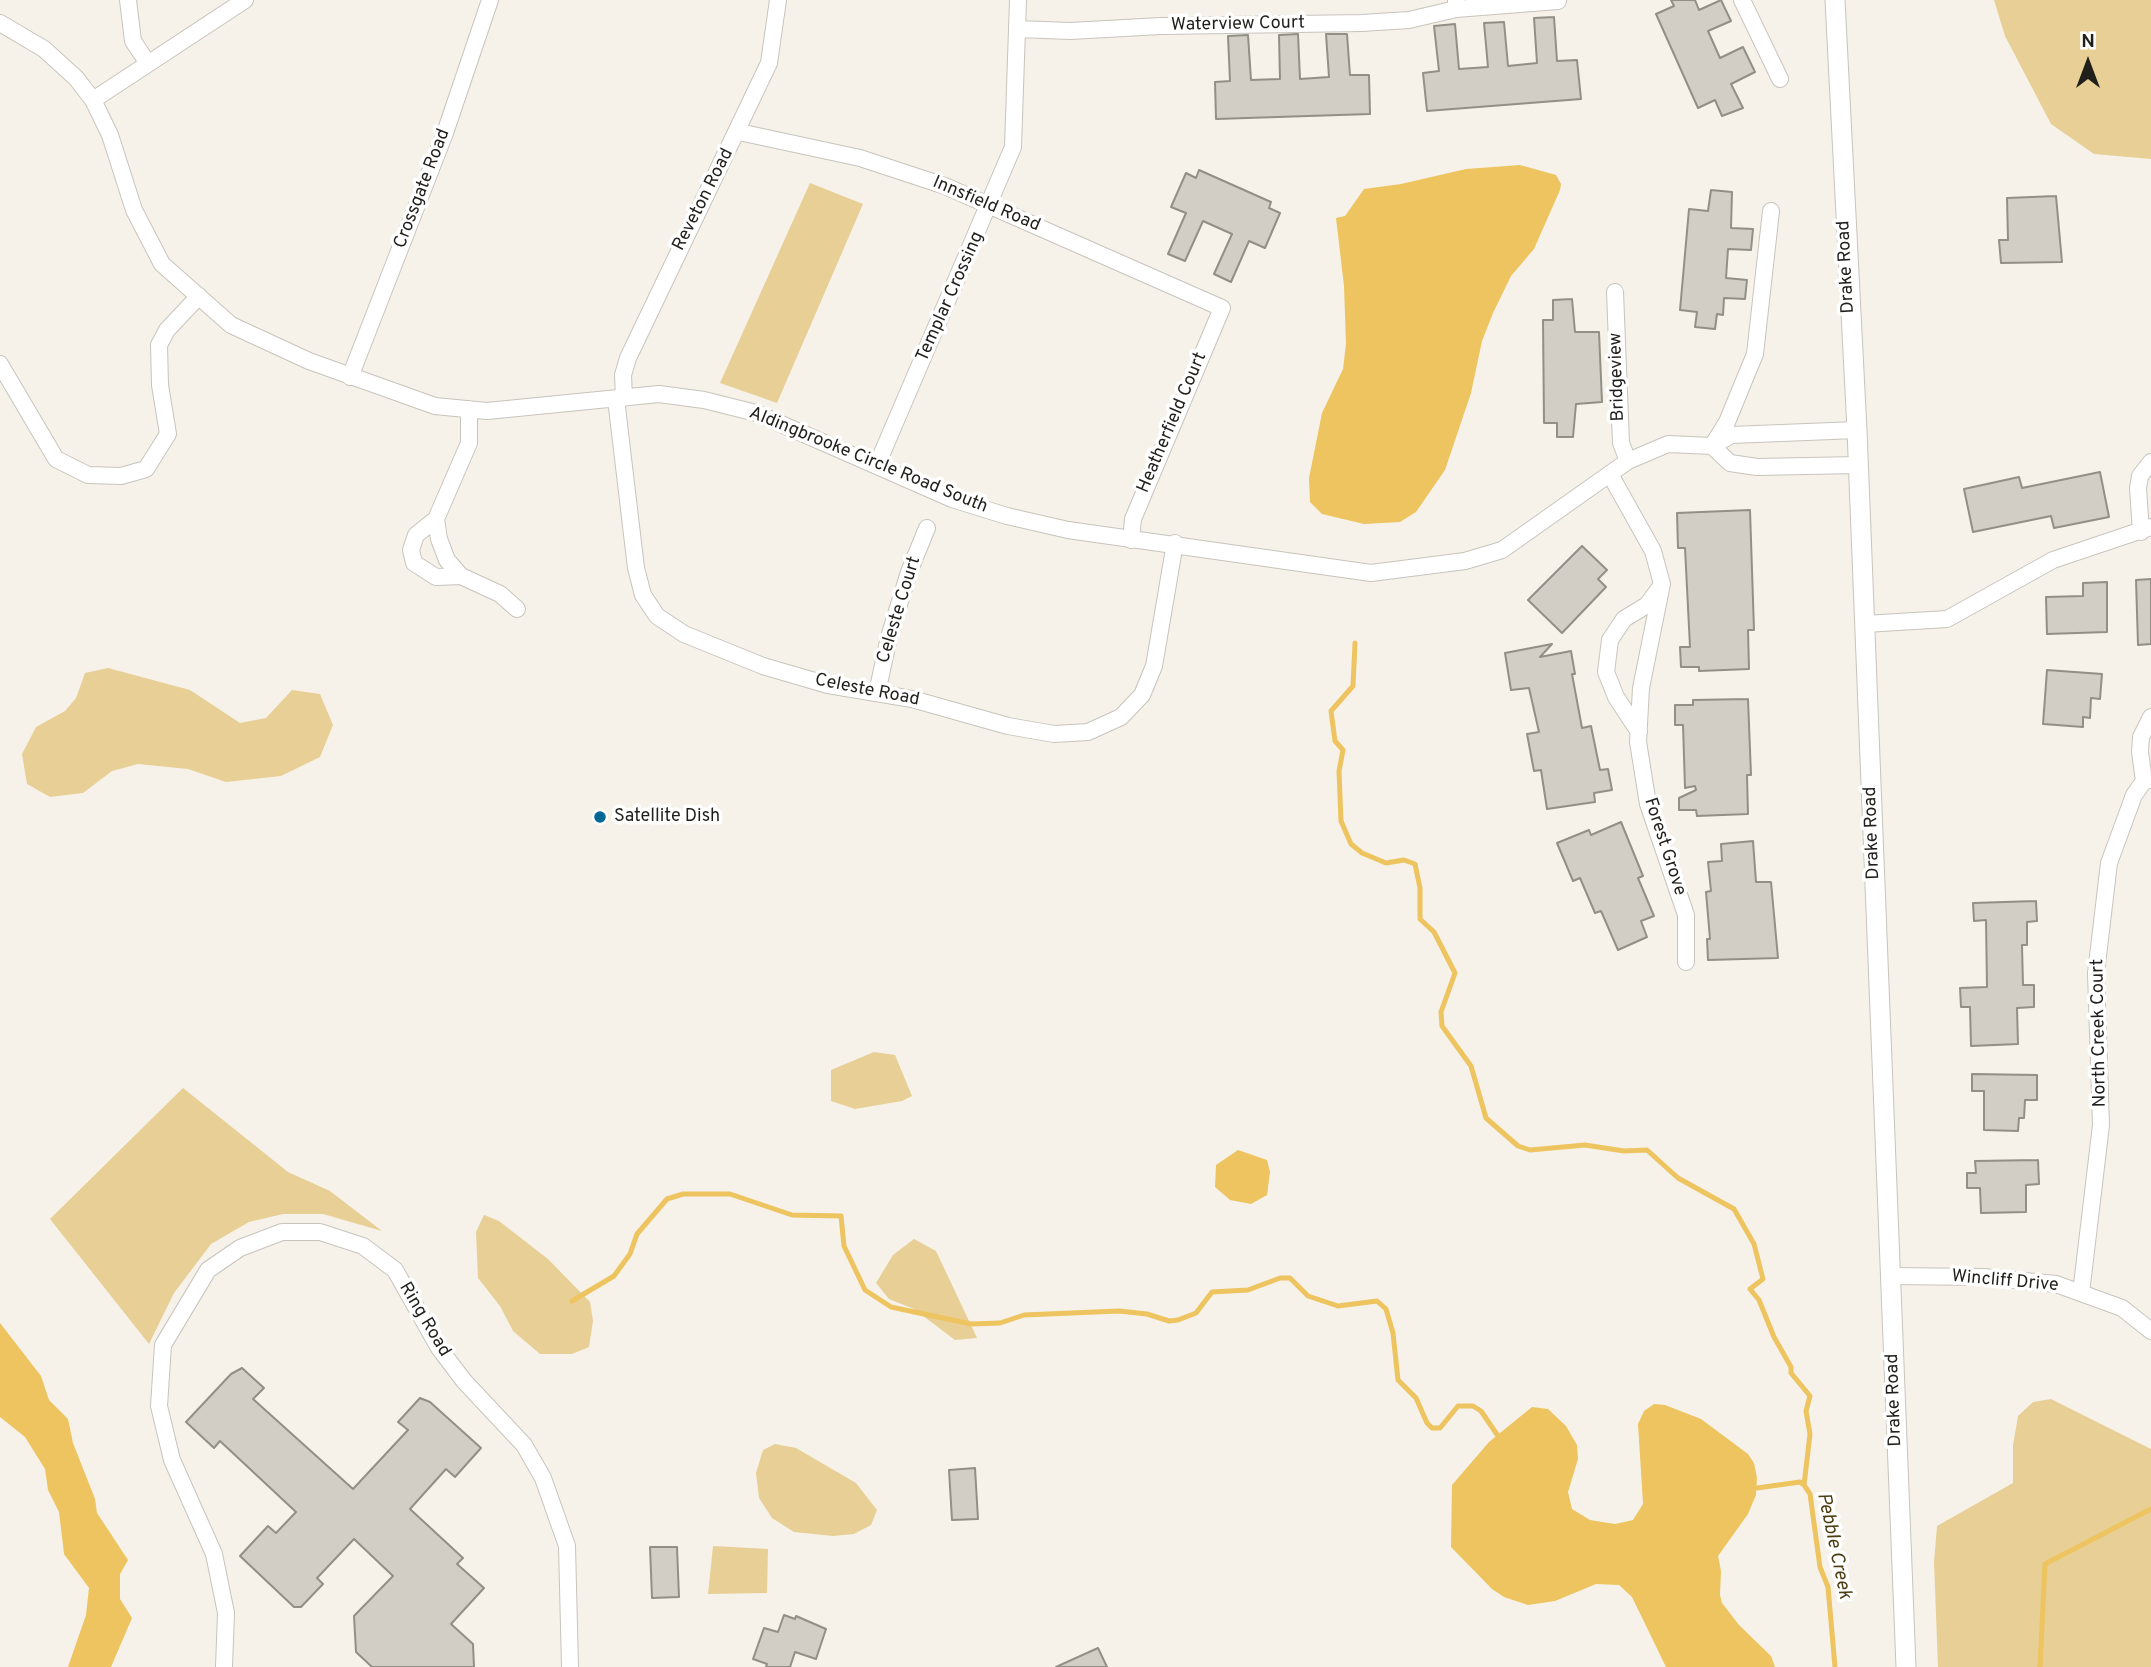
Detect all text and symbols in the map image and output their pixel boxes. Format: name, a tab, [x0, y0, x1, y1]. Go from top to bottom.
street label: Waterview Court	[1171, 13, 1305, 37]
north arrow	[2053, 28, 2123, 98]
text: N	[2081, 30, 2095, 54]
street label: Crossgate Road	[390, 126, 456, 252]
street label: Reveton Road	[669, 145, 739, 255]
street label: Innsfield Road	[929, 173, 1043, 237]
street label: Drake Road	[1834, 220, 1860, 314]
street label: Templar Crossing	[913, 229, 989, 365]
street label: Bridgeview	[1606, 332, 1630, 422]
street label: Heatherfield Court	[1134, 349, 1212, 497]
street label: Aldingbrooke Circle Road South	[745, 403, 991, 519]
street label: Celeste Court	[874, 554, 926, 666]
street label: Celeste Road	[813, 670, 921, 712]
street label: Drake Road	[1861, 786, 1885, 880]
street label: Forest Grove	[1638, 795, 1690, 899]
place label: Satellite Dish	[614, 806, 720, 828]
marker: Satellite Dish	[592, 809, 608, 825]
street label: North Creek Court	[2088, 959, 2112, 1107]
street label: Wincliff Drive	[1951, 1267, 2059, 1297]
street label: Ring Road	[393, 1279, 455, 1361]
street label: Drake Road	[1883, 1353, 1907, 1447]
water label: Pebble Creek	[1811, 1491, 1855, 1601]

